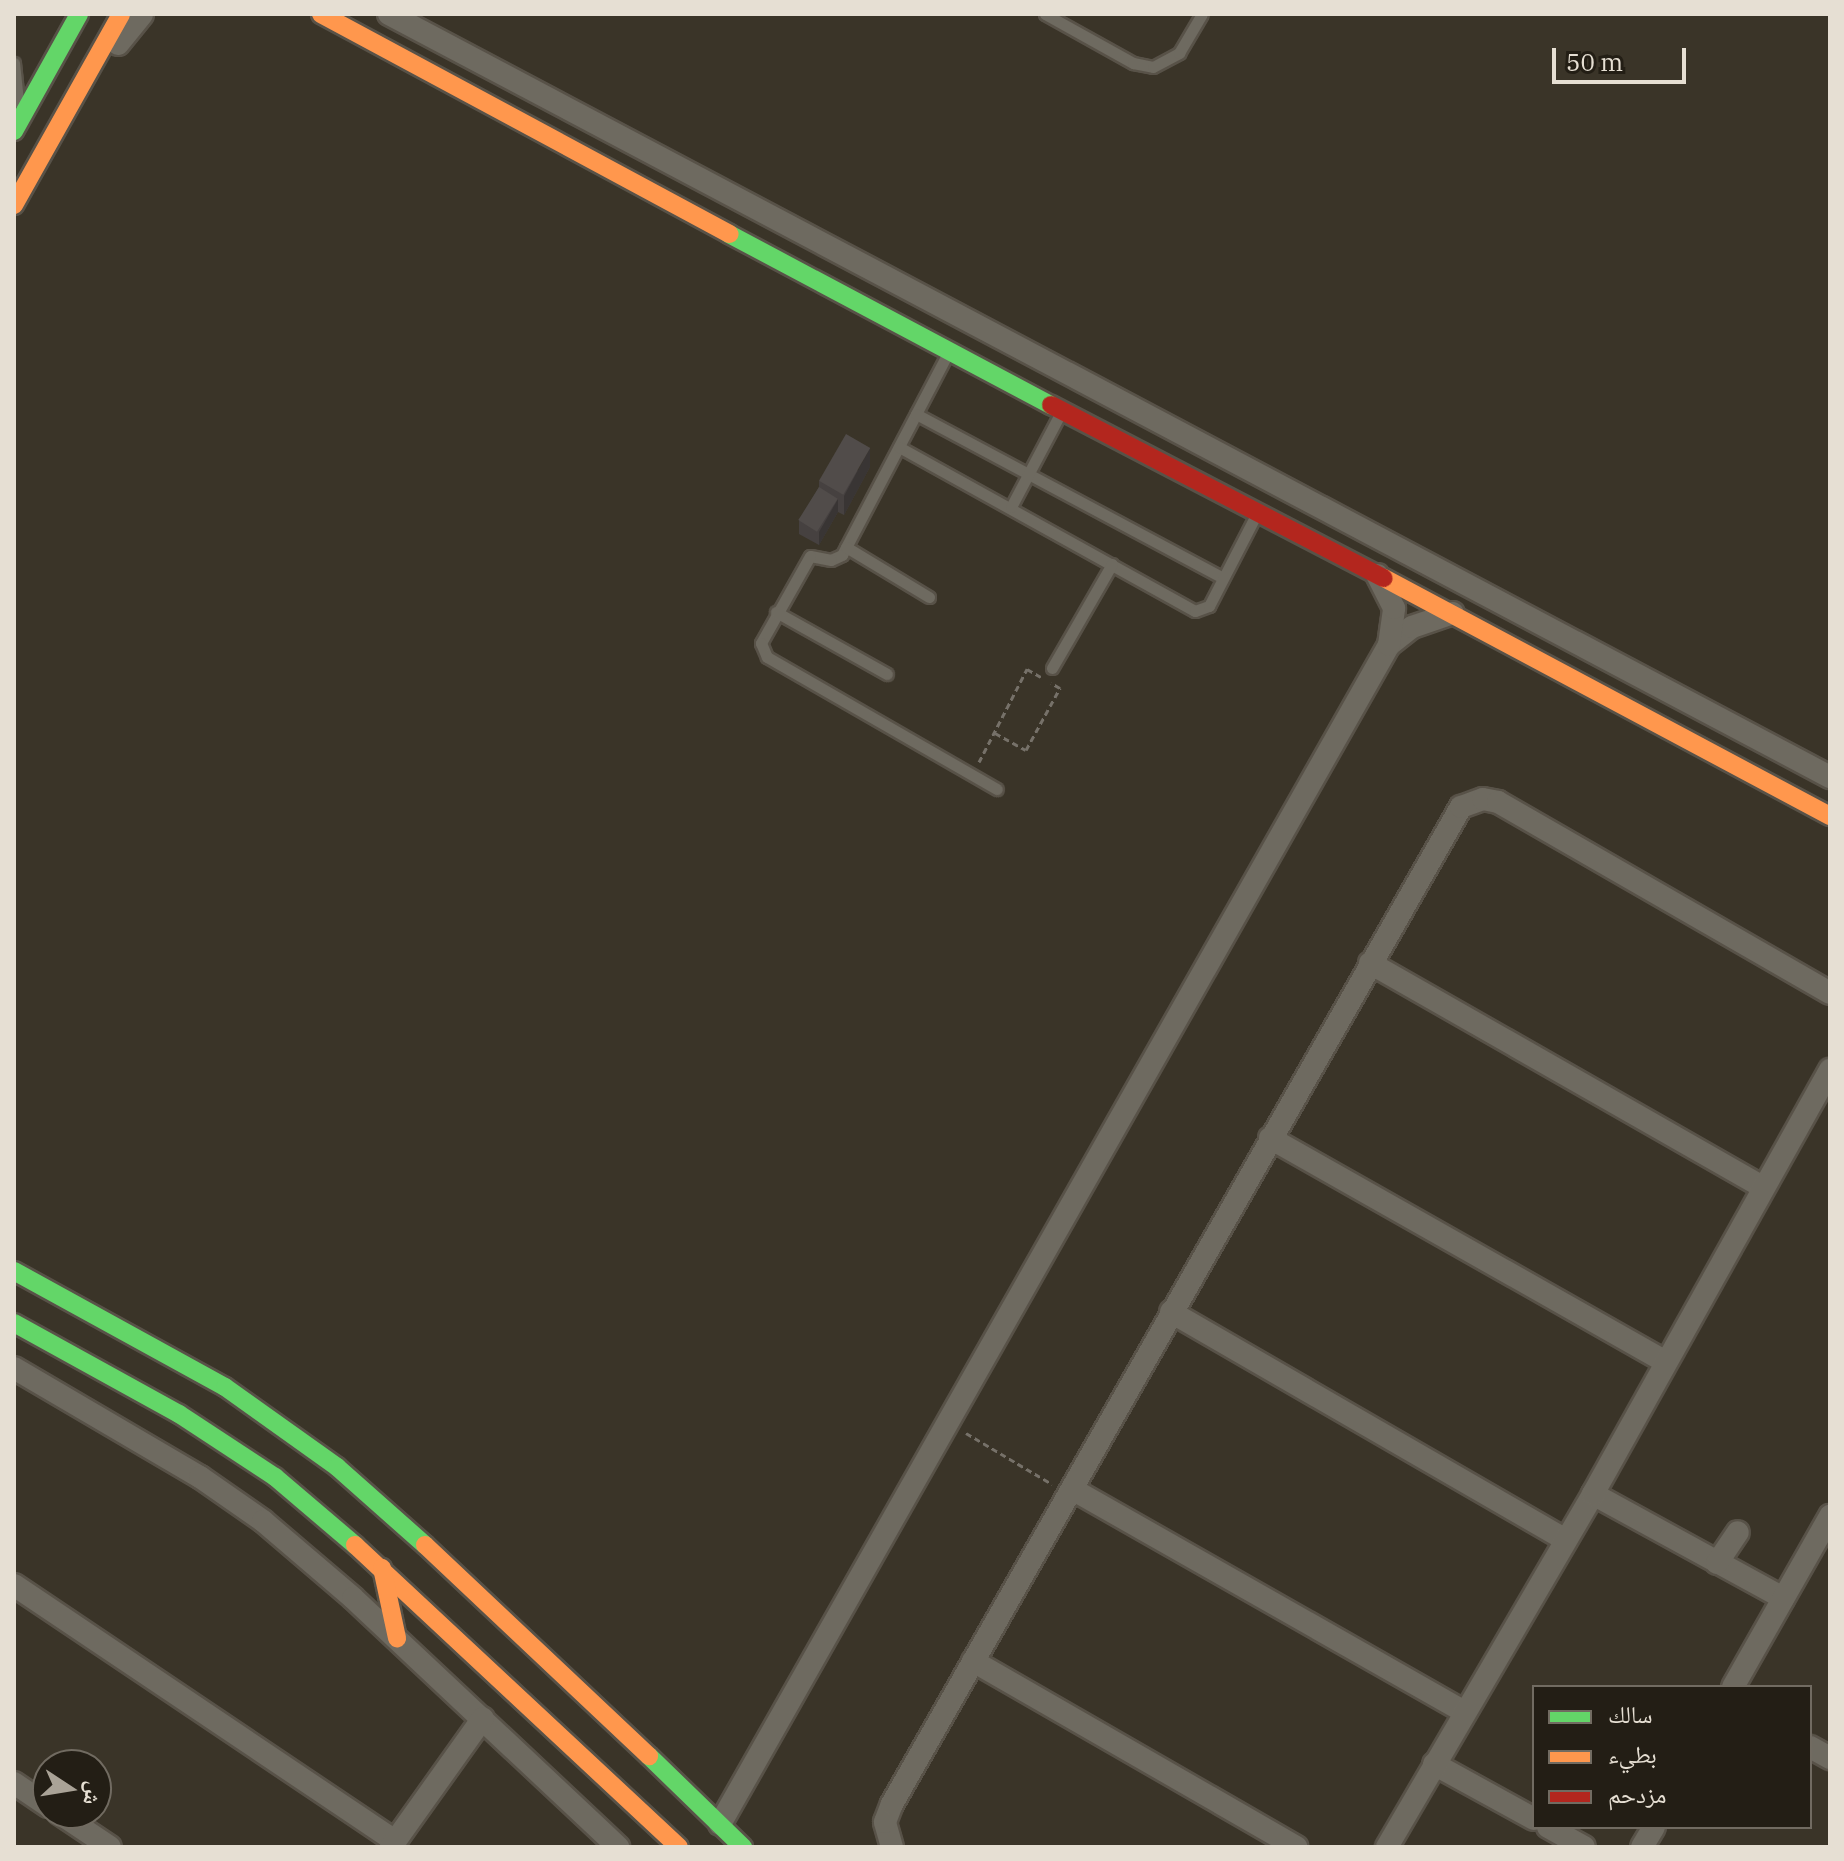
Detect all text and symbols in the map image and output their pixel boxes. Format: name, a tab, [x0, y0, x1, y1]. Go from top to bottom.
scale bar	[1556, 32, 1690, 82]
text: 50 m	[1566, 46, 1623, 78]
legend	[1532, 1685, 1812, 1829]
text: سالك	[1608, 1698, 1653, 1730]
text: بطيء	[1608, 1738, 1657, 1770]
north arrow	[32, 1749, 112, 1829]
text: مزدحم	[1608, 1778, 1667, 1810]
text: ش	[77, 1779, 111, 1808]

